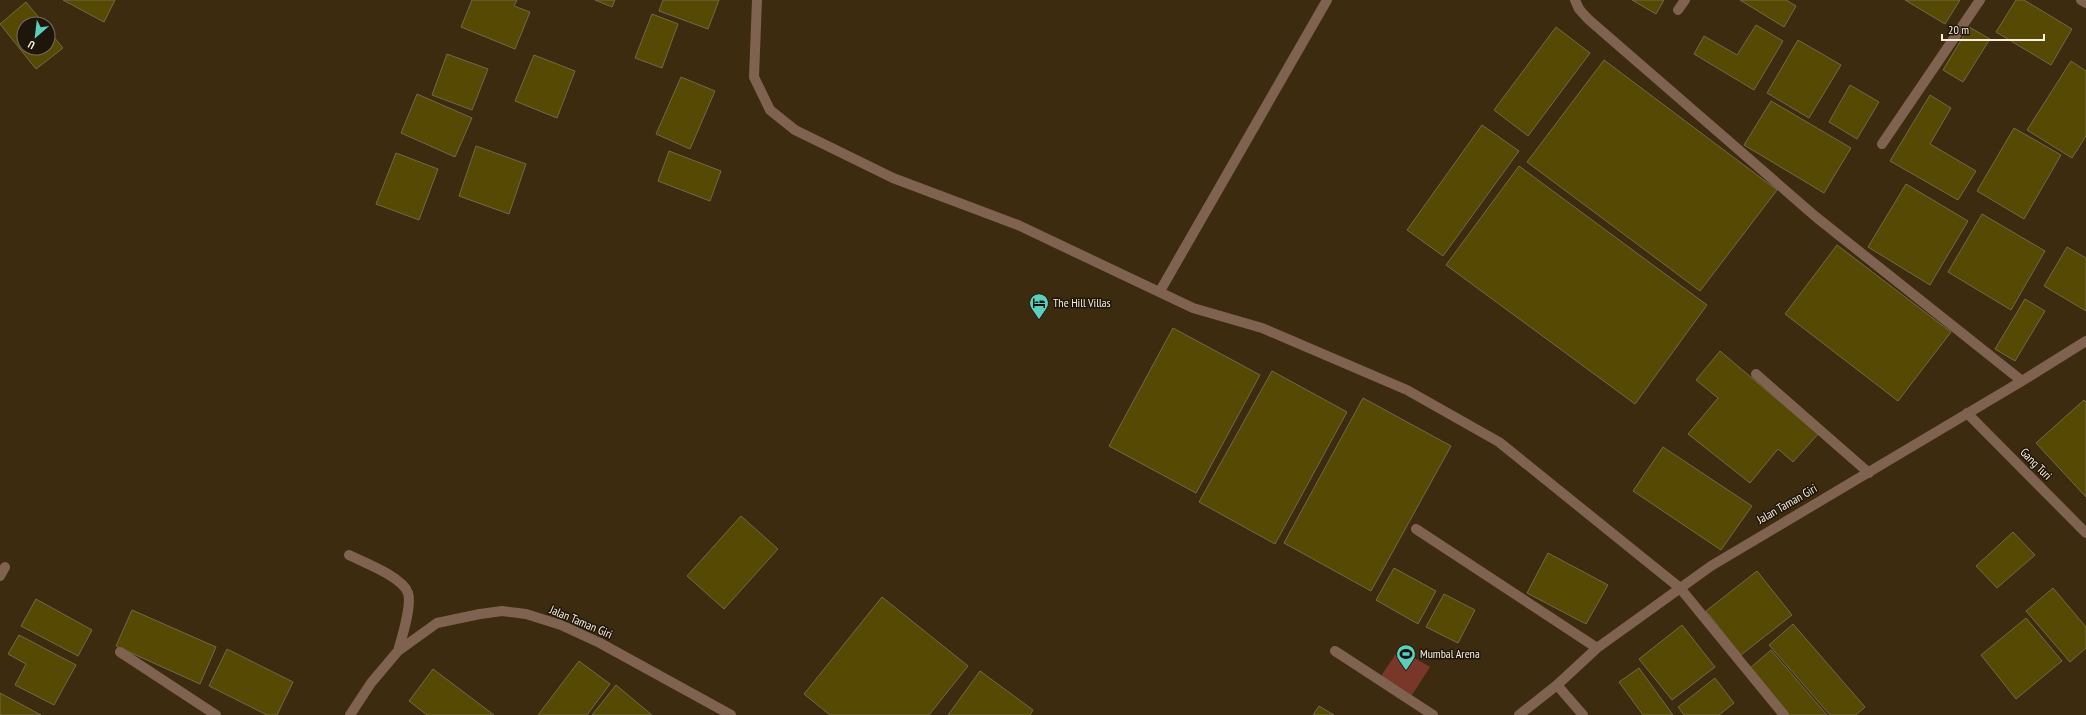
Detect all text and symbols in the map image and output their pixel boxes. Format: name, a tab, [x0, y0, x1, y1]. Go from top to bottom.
north arrow	[16, 16, 56, 56]
scale bar	[1942, 16, 2044, 42]
text: 20 m	[1948, 22, 1969, 37]
text: U	[25, 37, 37, 52]
hotel icon: The Hill Villas	[1028, 292, 1050, 320]
place label: The Hill Villas	[1053, 295, 1111, 310]
street label: Gang Turi	[2017, 445, 2055, 483]
street label: Jalan Taman Giri	[1753, 480, 1819, 527]
street label: Jalan Taman Giri	[547, 601, 615, 641]
sports icon: Mumbal Arena	[1395, 643, 1417, 671]
place label: Mumbal Arena	[1420, 646, 1480, 661]

